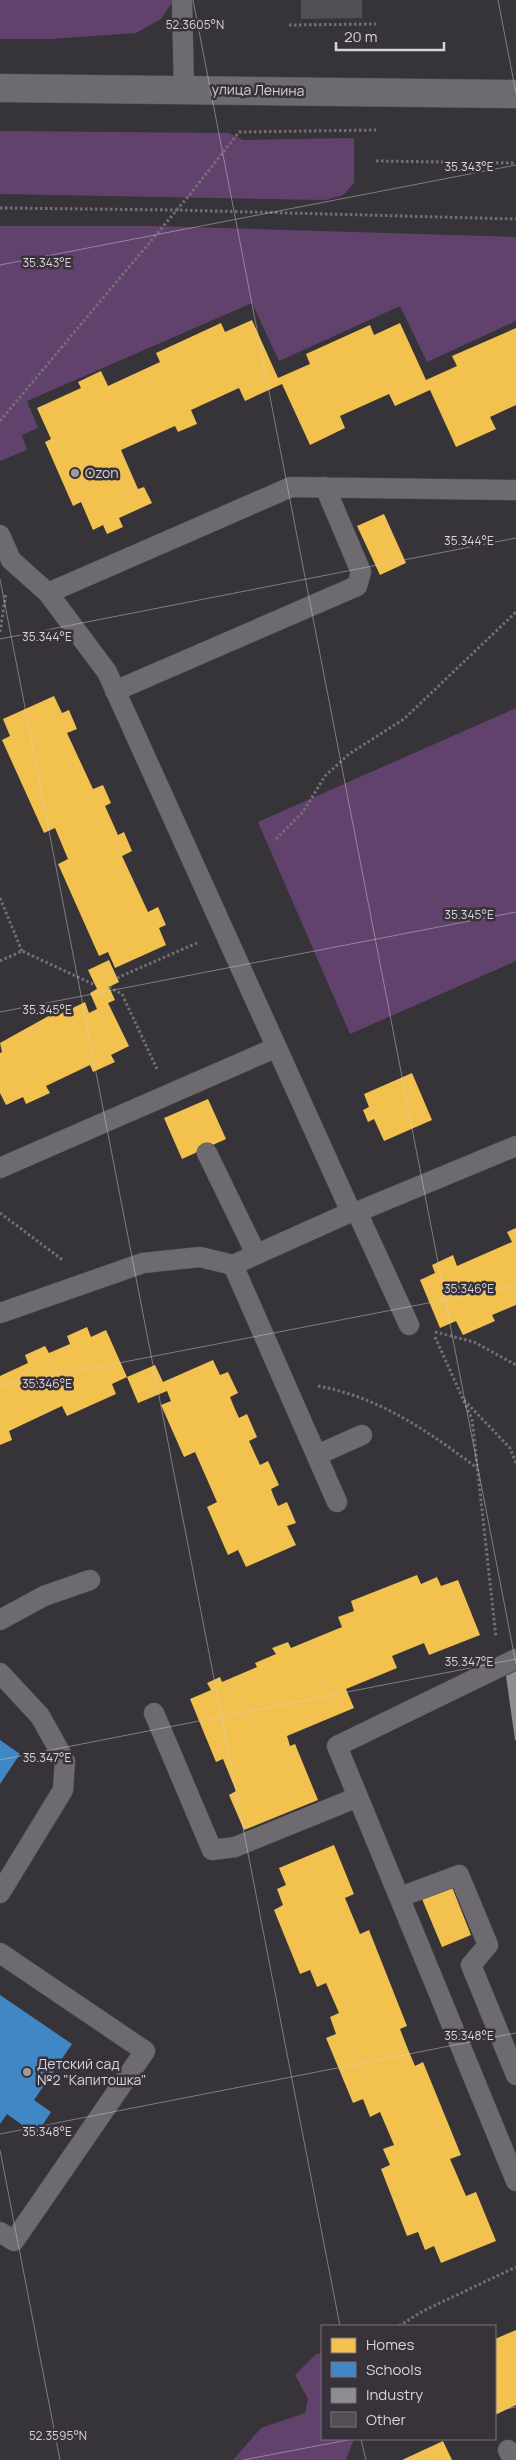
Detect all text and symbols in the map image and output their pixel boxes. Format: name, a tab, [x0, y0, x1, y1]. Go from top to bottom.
text: 52.3605°N	[166, 16, 224, 33]
scale bar	[336, 20, 444, 52]
text: 20 m	[344, 26, 377, 47]
street label: улица Ленина	[212, 79, 304, 100]
text: 35.343°E	[444, 158, 494, 175]
text: 35.343°E	[22, 254, 72, 271]
place label: Ozon	[85, 463, 119, 482]
marker: Ozon	[69, 467, 81, 479]
text: 35.344°E	[444, 532, 494, 549]
text: 35.344°E	[22, 628, 72, 645]
text: 35.345°E	[444, 906, 494, 923]
text: 35.345°E	[22, 1001, 72, 1018]
text: 35.346°E	[444, 1280, 494, 1297]
text: 35.346°E	[22, 1375, 72, 1392]
text: 35.347°E	[445, 1653, 493, 1670]
text: 35.347°E	[23, 1749, 71, 1766]
text: 35.348°E	[444, 2027, 494, 2044]
place label: Детский сад №2 "Капитошка"	[37, 2054, 147, 2089]
marker: Детский сад №2 "Капитошка"	[21, 2066, 33, 2078]
text: 35.348°E	[22, 2123, 72, 2140]
legend	[321, 2325, 496, 2440]
text: Homes	[366, 2334, 415, 2355]
text: Schools	[366, 2359, 422, 2380]
text: Industry	[366, 2384, 423, 2405]
text: Other	[366, 2409, 407, 2430]
text: 52.3595°N	[29, 2427, 87, 2444]

